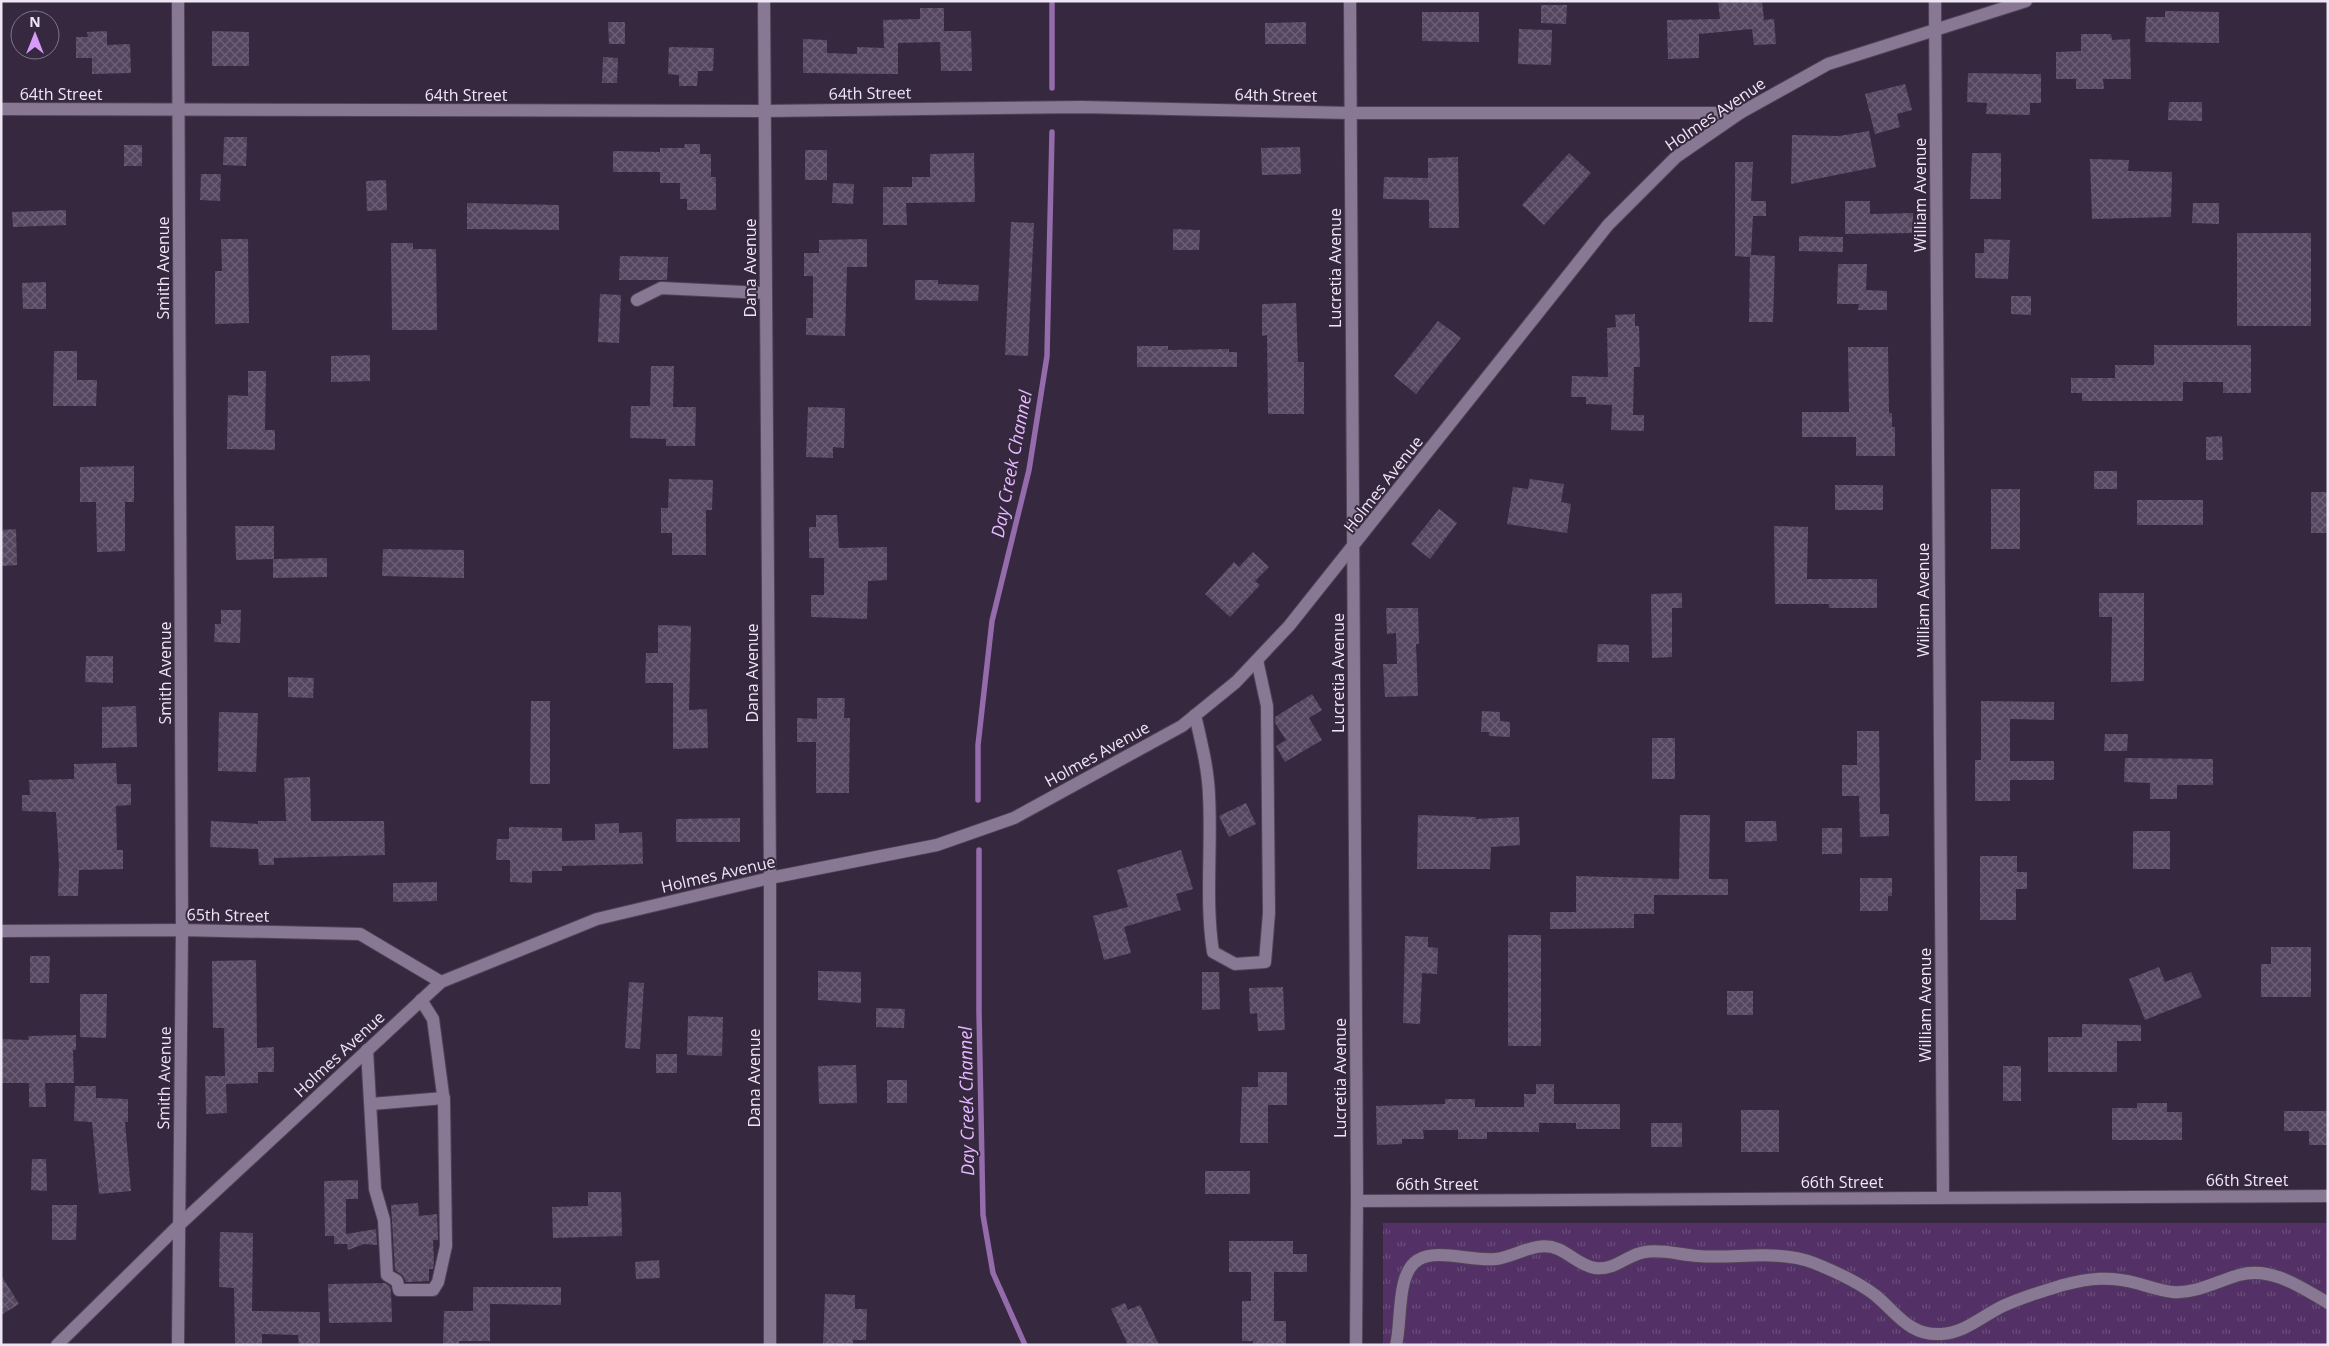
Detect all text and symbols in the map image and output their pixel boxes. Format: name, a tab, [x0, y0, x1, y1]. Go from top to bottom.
north arrow	[10, 10, 60, 60]
text: N	[29, 12, 41, 31]
street label: Holmes Avenue	[1660, 72, 1770, 156]
street label: 64th Street	[828, 81, 912, 105]
street label: 64th Street	[20, 83, 103, 105]
street label: 64th Street	[1234, 83, 1318, 107]
street label: 64th Street	[425, 84, 508, 106]
street label: William Avenue	[1909, 138, 1931, 252]
street label: Lucretia Avenue	[1324, 208, 1346, 328]
street label: Smith Avenue	[152, 216, 174, 320]
street label: Dana Avenue	[739, 218, 761, 318]
water label: Day Creek Channel	[985, 388, 1037, 540]
street label: Holmes Avenue	[1338, 431, 1428, 537]
street label: William Avenue	[1912, 543, 1934, 657]
street label: Lucretia Avenue	[1327, 613, 1349, 733]
street label: Smith Avenue	[154, 621, 176, 725]
street label: Dana Avenue	[741, 623, 763, 723]
street label: Holmes Avenue	[1041, 716, 1153, 792]
street label: Holmes Avenue	[659, 850, 777, 898]
street label: 65th Street	[186, 903, 270, 927]
street label: William Avenue	[1914, 948, 1936, 1062]
street label: Holmes Avenue	[289, 1006, 389, 1102]
street label: Lucretia Avenue	[1329, 1018, 1351, 1138]
street label: Smith Avenue	[152, 1026, 176, 1130]
water label: Day Creek Channel	[953, 1026, 979, 1176]
street label: Dana Avenue	[743, 1028, 765, 1128]
street label: 66th Street	[2206, 1169, 2289, 1191]
street label: 66th Street	[1801, 1171, 1884, 1193]
street label: 66th Street	[1396, 1173, 1479, 1195]

